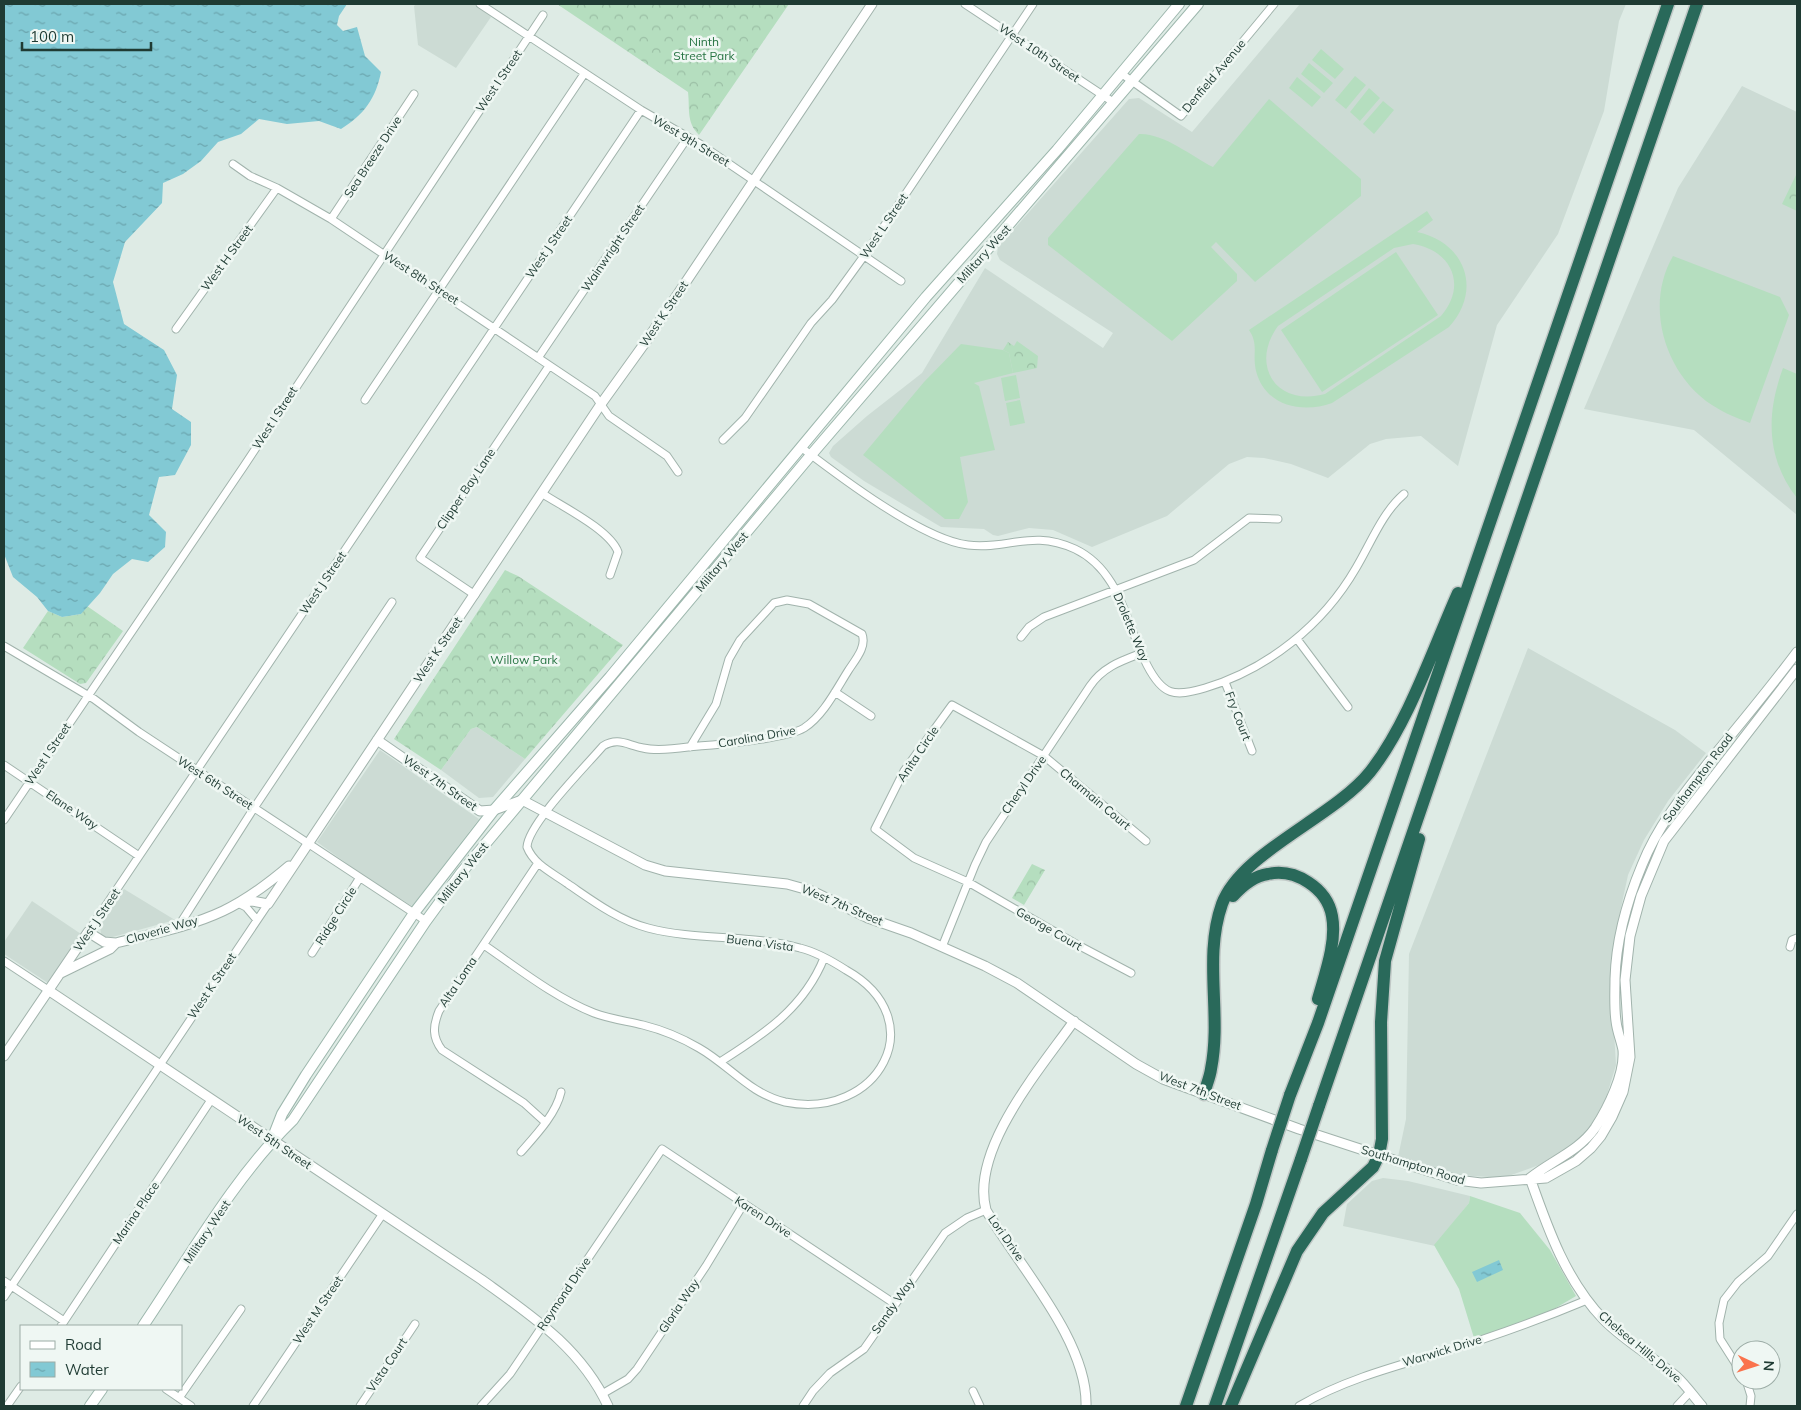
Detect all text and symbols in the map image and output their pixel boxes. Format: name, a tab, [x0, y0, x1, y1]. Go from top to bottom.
scale bar	[22, 20, 151, 52]
street label: West 10th Street	[996, 20, 1083, 85]
text: 100 m	[30, 27, 74, 46]
park label: Ninth Street Park	[673, 34, 736, 63]
street label: Denfield Avenue	[1179, 36, 1249, 115]
street label: West I Street	[472, 47, 525, 115]
street label: West 9th Street	[650, 112, 732, 169]
street label: Sea Breeze Drive	[341, 113, 405, 200]
street label: West L Street	[856, 190, 911, 261]
street label: Wainwright Street	[578, 201, 647, 294]
street label: West J Street	[522, 212, 575, 281]
street label: Military West	[953, 221, 1014, 286]
street label: West H Street	[198, 222, 256, 294]
street label: West 8th Street	[381, 248, 462, 308]
street label: West K Street	[636, 278, 691, 350]
street label: West I Street	[249, 384, 300, 452]
street label: Clipper Bay Lane	[433, 445, 498, 532]
street label: Military West	[692, 529, 751, 595]
street label: West J Street	[296, 548, 349, 617]
street label: Drolette Way	[1110, 590, 1153, 664]
street label: West K Street	[410, 614, 465, 686]
park label: Willow Park	[490, 652, 559, 667]
street label: Fry Court	[1222, 689, 1255, 742]
street label: West I Street	[21, 720, 74, 788]
street label: Carolina Drive	[717, 722, 797, 751]
street label: Anita Circle	[893, 723, 942, 784]
street label: Southampton Road	[1659, 730, 1736, 825]
street label: West 7th Street	[400, 751, 480, 814]
street label: West 6th Street	[175, 753, 256, 813]
street label: Cheryl Drive	[998, 753, 1049, 817]
street label: Charmain Court	[1057, 765, 1134, 833]
street label: Elane Way	[43, 787, 102, 833]
street label: Military West	[434, 839, 491, 906]
street label: West 7th Street	[799, 881, 885, 928]
street label: Ridge Circle	[312, 884, 359, 948]
street label: West J Street	[70, 885, 123, 954]
street label: George Court	[1014, 904, 1085, 954]
street label: Claverie Way	[124, 912, 200, 947]
street label: Buena Vista	[726, 931, 794, 954]
street label: West K Street	[184, 950, 239, 1022]
street label: Alta Loma	[435, 954, 480, 1010]
street label: West 7th Street	[1157, 1068, 1244, 1113]
street label: West 5th Street	[234, 1111, 315, 1172]
street label: Southampton Road	[1359, 1142, 1467, 1187]
street label: Marina Place	[109, 1179, 162, 1247]
street label: Karen Drive	[732, 1193, 795, 1241]
street label: Military West	[180, 1197, 233, 1266]
street label: Lori Drive	[985, 1212, 1028, 1264]
street label: Raymond Drive	[533, 1254, 594, 1333]
street label: West M Street	[289, 1273, 346, 1347]
street label: Sandy Way	[868, 1274, 918, 1336]
street label: Gloria Way	[655, 1275, 703, 1336]
street label: Chelsea Hills Drive	[1596, 1308, 1685, 1386]
legend	[20, 1325, 182, 1390]
street label: Warwick Drive	[1400, 1331, 1483, 1370]
text: Road	[65, 1335, 102, 1354]
street label: Vista Court	[363, 1335, 410, 1395]
north arrow	[1731, 1340, 1781, 1390]
text: Water	[65, 1360, 109, 1379]
text: N	[1760, 1360, 1778, 1372]

